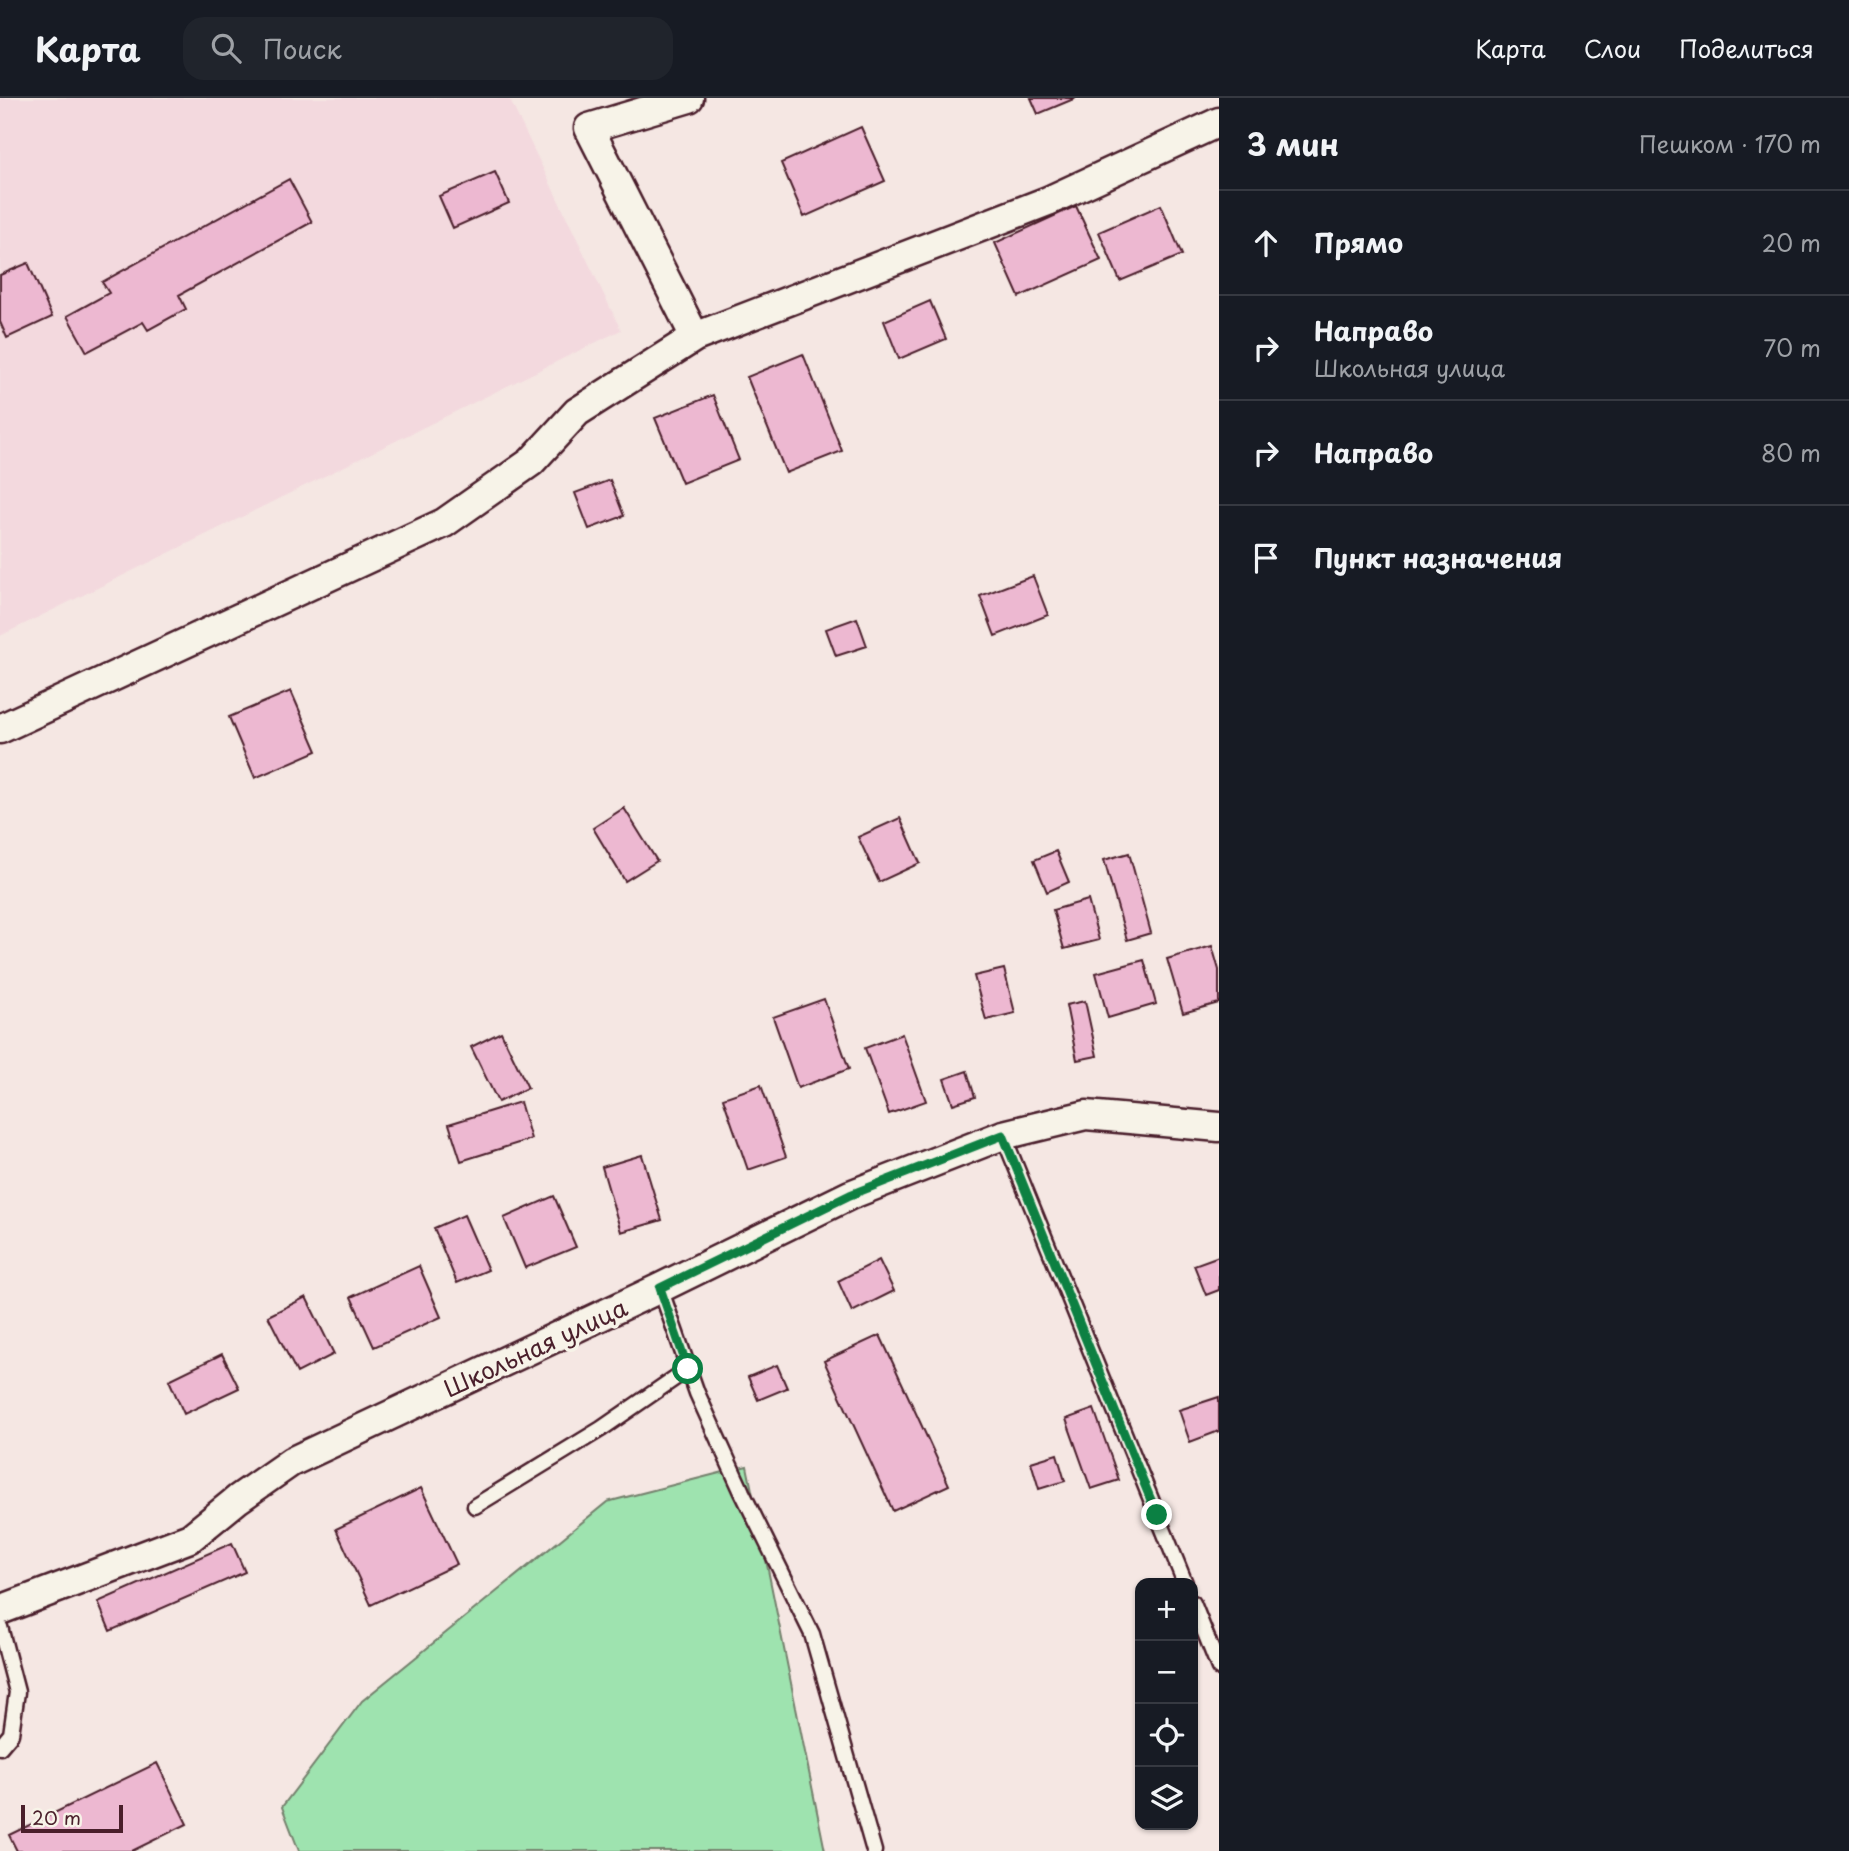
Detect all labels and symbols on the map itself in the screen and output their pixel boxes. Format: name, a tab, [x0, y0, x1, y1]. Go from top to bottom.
street label: Школьная улица	[437, 1289, 633, 1405]
route start	[672, 1353, 703, 1384]
route end	[1141, 1499, 1172, 1530]
scale bar	[21, 1802, 122, 1834]

